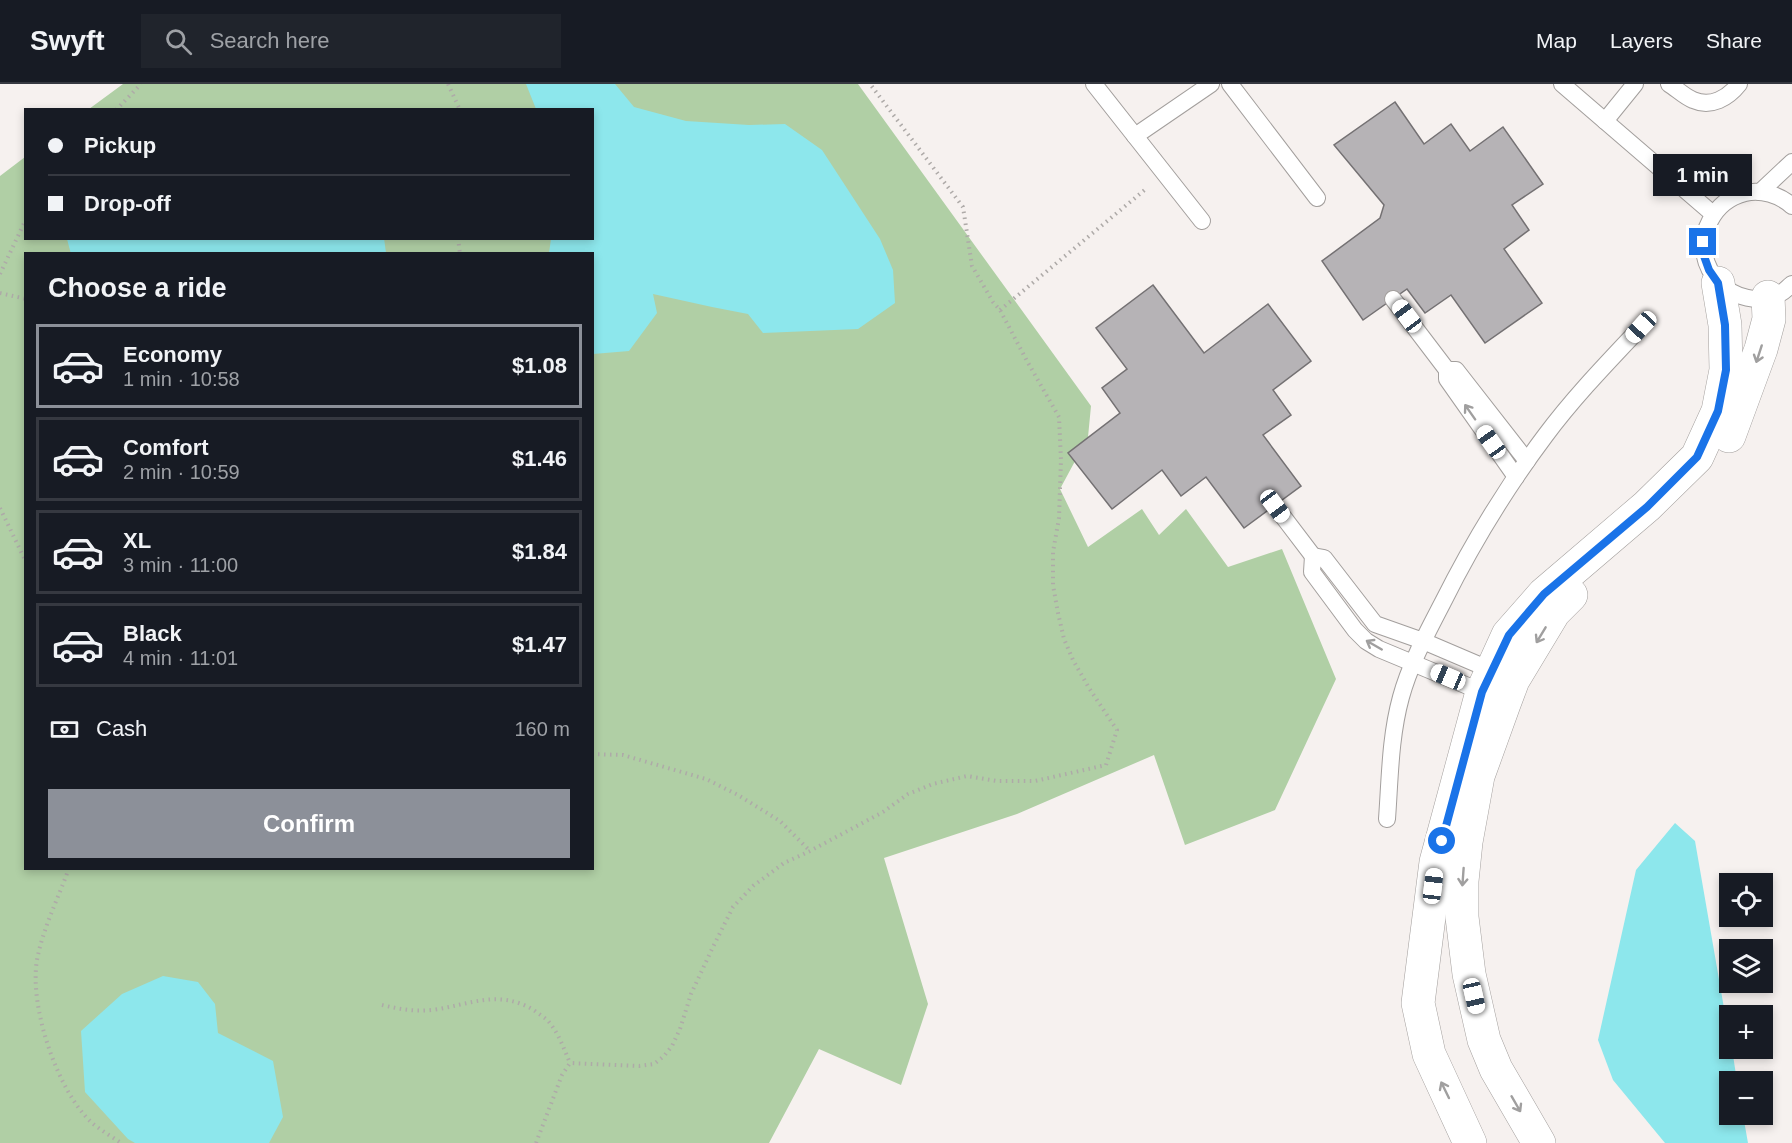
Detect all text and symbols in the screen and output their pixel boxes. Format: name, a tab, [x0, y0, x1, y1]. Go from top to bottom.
search box	[141, 14, 561, 68]
text: Swyft	[30, 25, 105, 56]
icon: search	[162, 25, 195, 58]
text: Search here	[210, 28, 330, 53]
text: Map	[1536, 29, 1577, 52]
text: Layers	[1610, 29, 1673, 52]
text: Share	[1706, 29, 1762, 52]
text: Pickup	[84, 133, 156, 158]
callout: 1 min	[1654, 155, 1752, 197]
text: 1 min	[1676, 164, 1729, 186]
text: Drop-off	[84, 191, 171, 216]
route end	[1689, 228, 1716, 255]
text: Choose a ride	[48, 273, 227, 303]
car	[1389, 296, 1425, 336]
car	[1622, 308, 1660, 346]
icon: car	[51, 339, 105, 393]
text: Economy	[123, 342, 222, 367]
one-way arrow	[1752, 344, 1763, 363]
text: $1.08	[512, 353, 567, 378]
text: 1 min · 10:58	[123, 368, 240, 390]
one-way arrow	[1464, 404, 1476, 420]
car	[1473, 422, 1509, 462]
icon: car	[51, 432, 105, 486]
text: Comfort	[123, 435, 209, 460]
text: $1.46	[512, 446, 567, 471]
text: 2 min · 10:59	[123, 461, 240, 483]
car	[1257, 486, 1293, 526]
icon: car	[51, 525, 105, 579]
text: XL	[123, 528, 151, 553]
text: $1.84	[512, 539, 567, 564]
text: 3 min · 11:00	[123, 554, 238, 576]
icon: car	[51, 618, 105, 672]
text: Black	[123, 621, 182, 646]
one-way arrow	[1534, 626, 1546, 643]
text: $1.47	[512, 632, 567, 657]
one-way arrow	[1366, 639, 1383, 651]
text: 4 min · 11:01	[123, 647, 238, 669]
car	[1428, 662, 1468, 692]
icon: cash	[48, 713, 81, 746]
text: Cash	[96, 716, 147, 741]
text: 160 m	[514, 718, 570, 740]
button: Confirm	[48, 789, 570, 858]
route start	[1428, 827, 1455, 854]
car	[1422, 867, 1444, 905]
one-way arrow	[1457, 867, 1468, 887]
map controls	[1719, 873, 1773, 1125]
button: locate	[1719, 873, 1773, 927]
button: layers	[1719, 939, 1773, 993]
car	[1461, 976, 1487, 1016]
button: +	[1719, 1005, 1773, 1059]
button: −	[1719, 1071, 1773, 1125]
one-way arrow	[1439, 1082, 1450, 1100]
one-way arrow	[1511, 1095, 1523, 1112]

